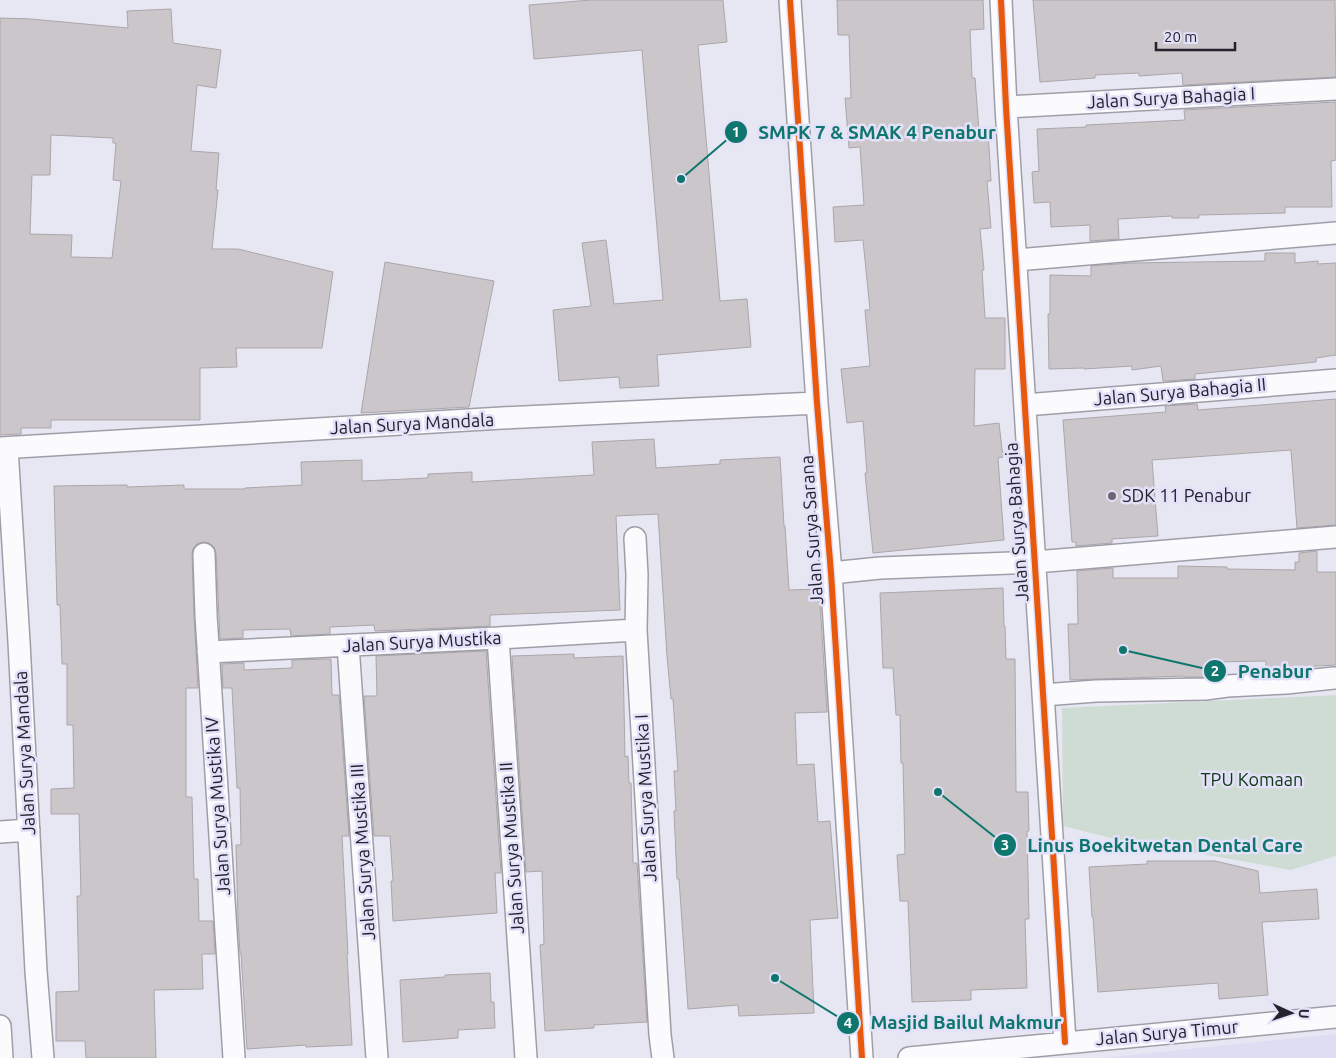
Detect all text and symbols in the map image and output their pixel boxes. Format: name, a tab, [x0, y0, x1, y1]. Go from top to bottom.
scale bar	[1156, 20, 1235, 52]
text: 20 m	[1164, 28, 1197, 45]
street label: Jalan Surya Bahagia I	[1086, 83, 1256, 111]
callout: SMPK 7 & SMAK 4 Penabur	[724, 115, 1006, 149]
text: SMPK 7 & SMAK 4 Penabur	[758, 121, 996, 143]
text: 1	[732, 123, 740, 140]
street label: Jalan Surya Bahagia II	[1093, 374, 1267, 409]
street label: Jalan Surya Mandala	[329, 409, 495, 437]
street label: Jalan Surya Bahagia	[1000, 442, 1032, 602]
street label: Jalan Surya Sarana	[796, 455, 826, 605]
place label: SDK 11 Penabur	[1122, 485, 1251, 505]
marker: SDK 11 Penabur	[1106, 490, 1118, 502]
street label: Jalan Surya Mustika	[342, 627, 502, 655]
callout: Penabur	[1203, 654, 1322, 688]
text: Penabur	[1238, 660, 1312, 682]
text: 2	[1211, 662, 1219, 679]
street label: Jalan Surya Mandala	[10, 670, 38, 836]
street label: Jalan Surya Mustika I	[631, 714, 659, 882]
street label: Jalan Surya Mustika IV	[201, 715, 233, 896]
street label: Jalan Surya Mustika II	[495, 761, 527, 935]
street label: Jalan Surya Mustika III	[346, 763, 378, 941]
park label: TPU Komaan	[1201, 769, 1303, 789]
callout: Linus Boekitwetan Dental Care	[992, 828, 1313, 862]
text: Linus Boekitwetan Dental Care	[1027, 834, 1303, 856]
text: 3	[1001, 836, 1009, 853]
north arrow	[1266, 988, 1316, 1038]
callout: Masjid Bailul Makmur	[835, 1006, 1071, 1040]
text: U	[1296, 1008, 1312, 1019]
text: Masjid Bailul Makmur	[870, 1011, 1062, 1033]
text: 4	[844, 1014, 852, 1031]
street label: Jalan Surya Timur	[1095, 1016, 1239, 1048]

